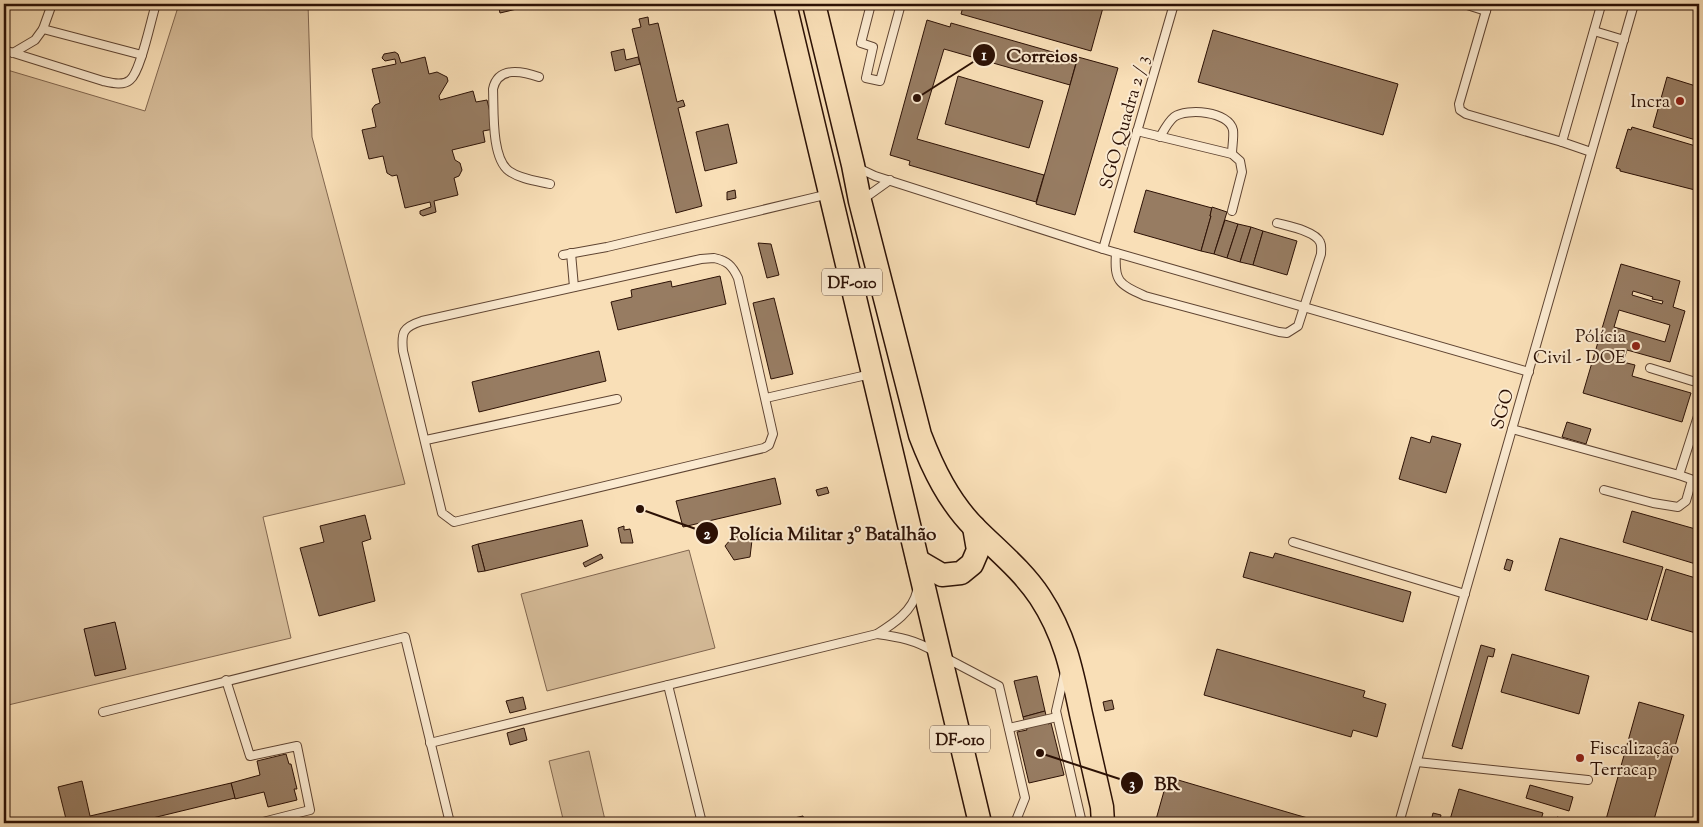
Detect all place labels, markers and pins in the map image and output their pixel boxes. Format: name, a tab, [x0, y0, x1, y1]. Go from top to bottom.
callout: Correios	[971, 38, 1088, 72]
place label: Incra	[1630, 90, 1670, 116]
marker: Incra	[1674, 95, 1686, 107]
place label: Pólícia Civil - DOE	[1533, 325, 1626, 372]
marker: Pólícia Civil - DOE	[1630, 340, 1642, 352]
callout: Polícia Militar 3º Batalhão	[695, 516, 947, 550]
place label: Fiscalização Terracap	[1590, 737, 1679, 784]
marker: Fiscalização Terracap	[1574, 752, 1586, 764]
callout: BR	[1119, 766, 1190, 800]

